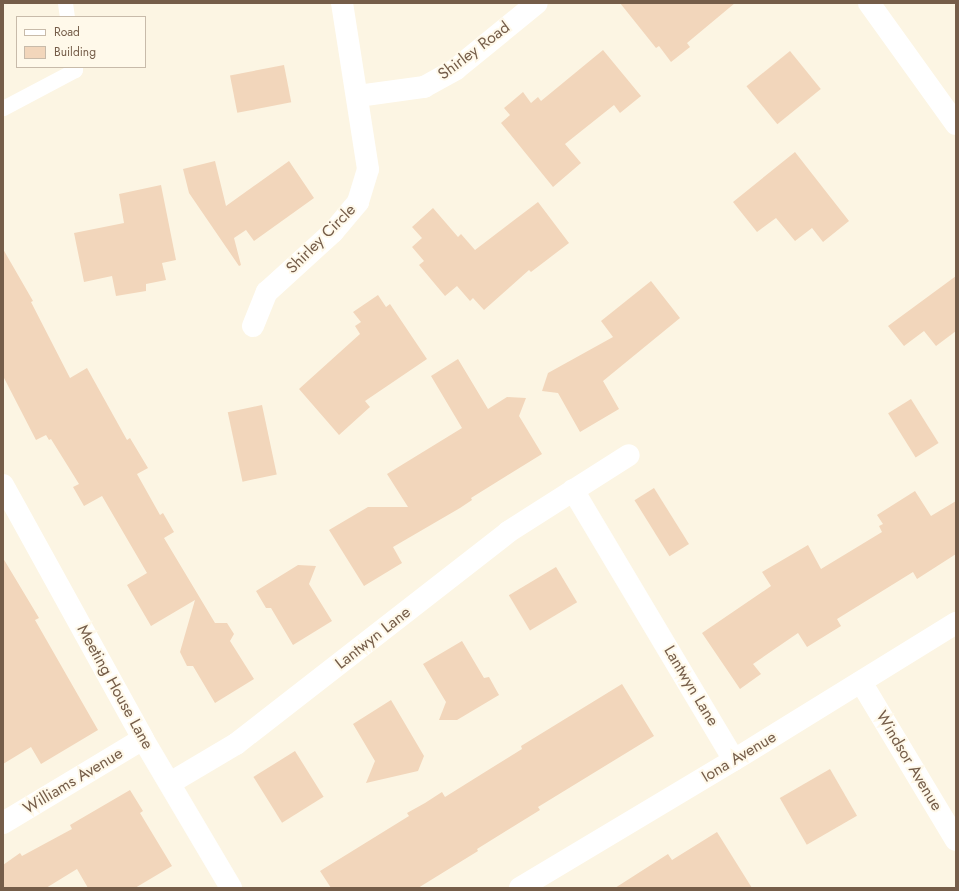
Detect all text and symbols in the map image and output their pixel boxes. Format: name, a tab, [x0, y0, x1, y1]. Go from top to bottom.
legend	[16, 16, 146, 68]
street label: Shirley Road	[434, 18, 514, 84]
text: Road	[54, 23, 80, 41]
text: Building	[54, 43, 96, 61]
street label: Shirley Circle	[282, 200, 360, 278]
street label: Lantwyn Lane	[332, 603, 414, 673]
street label: Meeting House Lane	[73, 621, 157, 753]
street label: Lantwyn Lane	[660, 642, 722, 730]
street label: Windsor Avenue	[872, 708, 946, 814]
street label: Iona Avenue	[698, 727, 780, 787]
street label: Williams Avenue	[20, 744, 126, 818]

